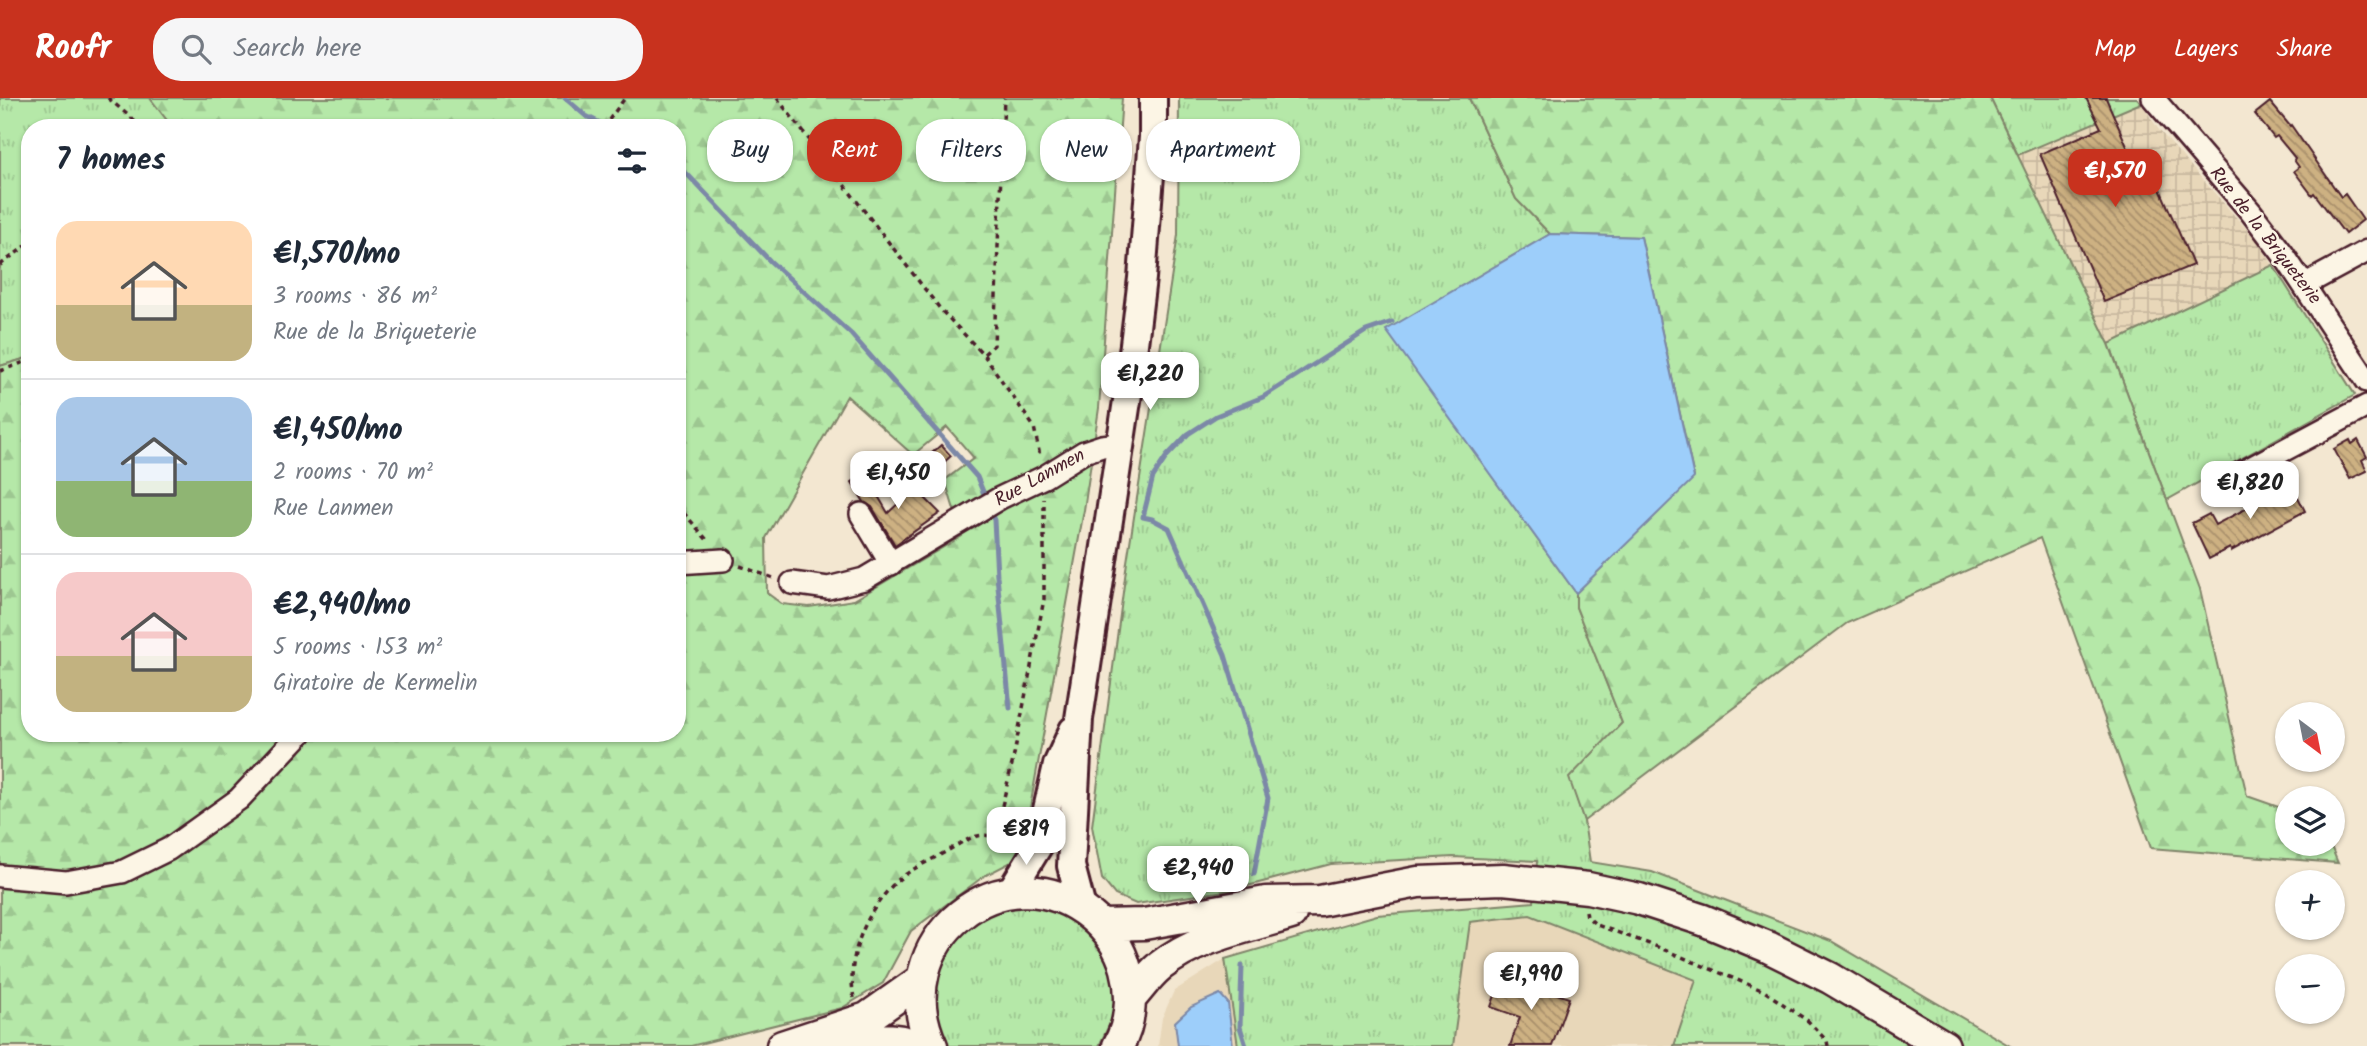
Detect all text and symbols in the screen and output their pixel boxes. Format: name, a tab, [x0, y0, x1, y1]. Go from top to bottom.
search box	[153, 18, 643, 81]
text: Roofr	[35, 23, 111, 76]
text: Search here	[233, 28, 361, 70]
icon: search	[177, 30, 215, 68]
text: Map	[2094, 30, 2136, 69]
text: Layers	[2174, 30, 2238, 69]
text: Share	[2276, 30, 2332, 69]
chip: Buy	[707, 119, 793, 182]
chip: Rent	[807, 119, 902, 182]
chip: Filters	[916, 119, 1026, 182]
chip: New	[1040, 119, 1132, 182]
chip: Apartment	[1146, 119, 1300, 182]
text: 7 homes	[56, 137, 166, 185]
icon: filters	[613, 142, 651, 180]
pin: €1,570	[2058, 150, 2172, 209]
text: €1,570	[2084, 154, 2146, 190]
street label: Rue de la Briqueterie	[2201, 161, 2329, 312]
text: €1,570/mo	[273, 231, 400, 279]
icon: home	[112, 249, 196, 333]
text: 3 rooms · 86 m²	[273, 279, 437, 315]
text: Rue de la Briqueterie	[273, 315, 477, 351]
pin: €1,220	[1093, 352, 1207, 412]
text: €1,220	[1117, 357, 1183, 393]
text: €1,450/mo	[273, 407, 403, 455]
icon: home	[112, 425, 196, 509]
street label: Rue Lanmen	[989, 441, 1091, 515]
pin: €1,450	[841, 452, 955, 511]
text: 2 rooms · 70 m²	[273, 455, 433, 491]
text: €1,450	[866, 456, 930, 492]
pin: €1,820	[2193, 462, 2307, 521]
text: €1,820	[2217, 466, 2283, 502]
text: Rue Lanmen	[273, 491, 394, 527]
text: €2,940/mo	[273, 582, 411, 630]
icon: home	[112, 600, 196, 684]
text: 5 rooms · 153 m²	[273, 630, 442, 666]
text: Giratoire de Kermelin	[273, 666, 478, 702]
north arrow	[2275, 702, 2345, 772]
map controls	[2275, 702, 2345, 1024]
button: layers	[2275, 786, 2345, 856]
pin: €819	[985, 808, 1067, 867]
text: €819	[1003, 812, 1049, 848]
pin: €2,940	[1141, 846, 1255, 906]
text: €2,940	[1163, 851, 1233, 887]
button: +	[2275, 870, 2345, 940]
pin: €1,990	[1474, 953, 1588, 1012]
button: −	[2275, 954, 2345, 1024]
text: €1,990	[1500, 957, 1562, 993]

